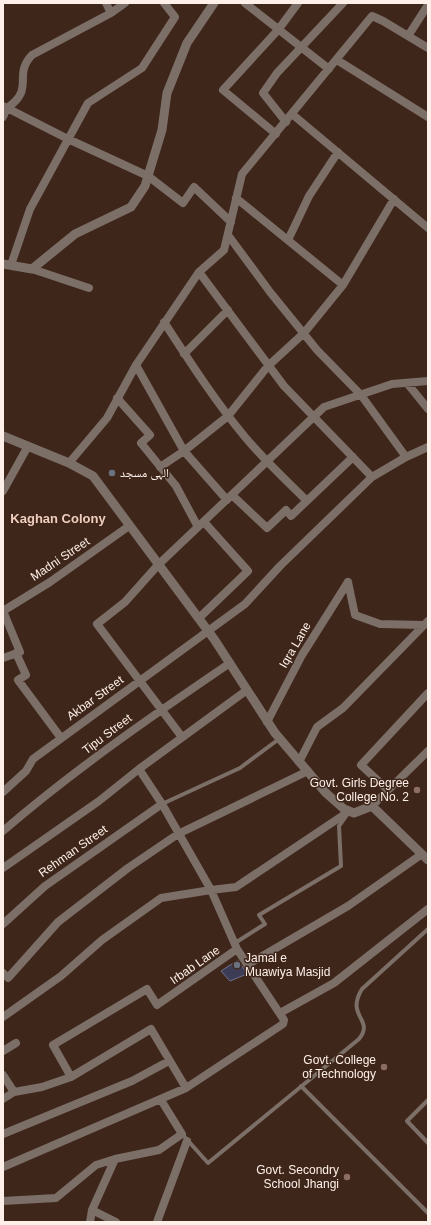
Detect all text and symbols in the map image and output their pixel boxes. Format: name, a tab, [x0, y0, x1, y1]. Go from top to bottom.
place label: الہی مسجد	[120, 466, 169, 480]
marker: الہی مسجد	[107, 468, 117, 478]
district label: Kaghan Colony	[10, 511, 106, 526]
street label: Madni Street	[28, 534, 93, 584]
street label: Iqra Lane	[276, 619, 314, 670]
street label: Akbar Street	[64, 672, 127, 723]
street label: Tipu Street	[80, 710, 135, 757]
place label: Govt. Girls Degree College No. 2	[310, 776, 409, 804]
marker: Govt. Girls Degree College No. 2	[412, 785, 422, 795]
street label: Rehman Street	[36, 822, 111, 880]
street label: Irbab Lane	[167, 943, 223, 987]
place label: Jamal e Muawiya Masjid	[245, 951, 330, 979]
marker: Jamal e Muawiya Masjid	[232, 960, 242, 970]
place label: Govt. College of Technology	[302, 1053, 376, 1081]
marker: Govt. College of Technology	[379, 1062, 389, 1072]
place label: Govt. Secondry School Jhangi	[256, 1163, 339, 1191]
marker: Govt. Secondry School Jhangi	[342, 1172, 352, 1182]

